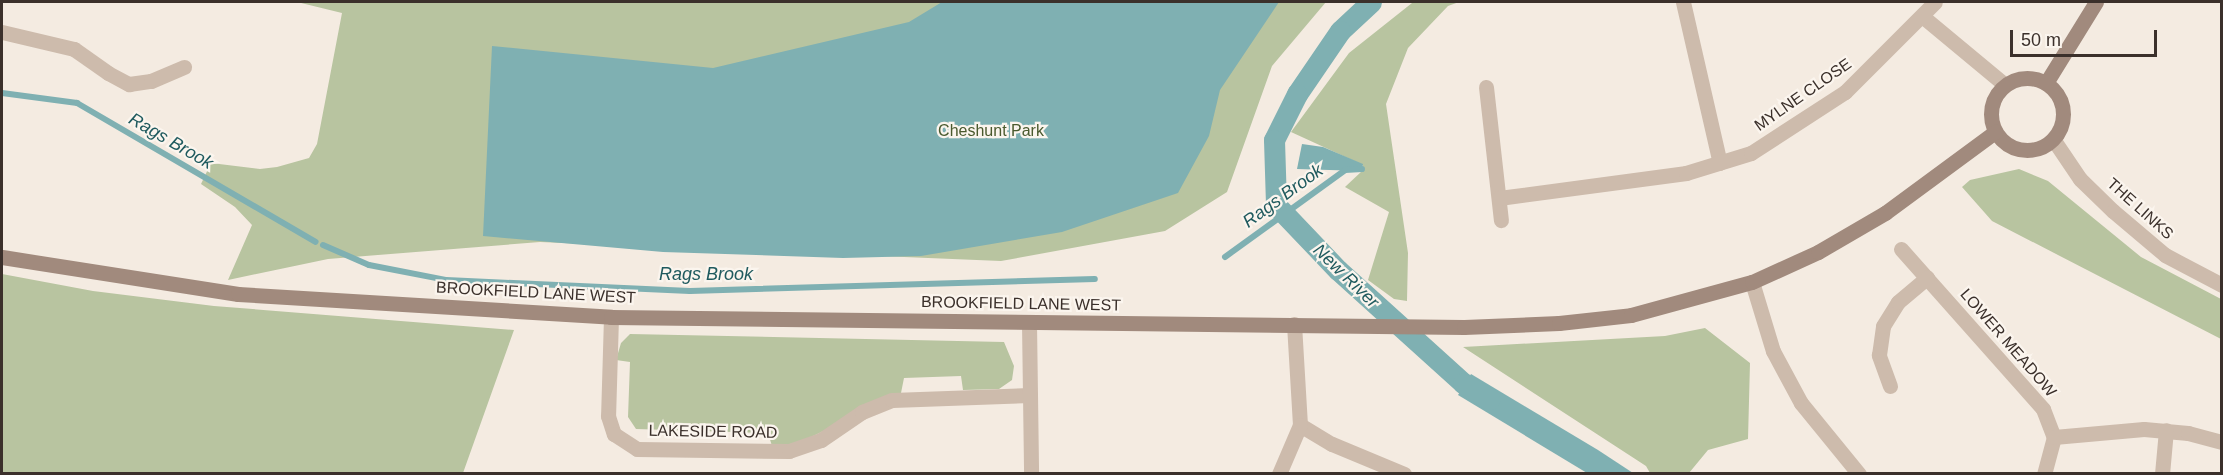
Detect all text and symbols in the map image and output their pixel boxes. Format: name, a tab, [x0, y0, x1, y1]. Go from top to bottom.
scale bar	[2013, 18, 2160, 56]
text: 50 m	[2021, 30, 2061, 50]
street label: MYLNE CLOSE	[1751, 54, 1855, 136]
water label: Rags Brook	[125, 108, 217, 174]
park label: Cheshunt Park	[938, 121, 1044, 141]
water label: Rags Brook	[1239, 160, 1327, 232]
street label: THE LINKS	[2103, 174, 2177, 244]
water label: New River	[1309, 239, 1383, 313]
water label: Rags Brook	[659, 263, 753, 285]
street label: BROOKFIELD LANE WEST	[436, 278, 636, 308]
street label: LOWER MEADOW	[1956, 285, 2060, 401]
street label: BROOKFIELD LANE WEST	[921, 293, 1121, 315]
street label: LAKESIDE ROAD	[648, 421, 778, 443]

